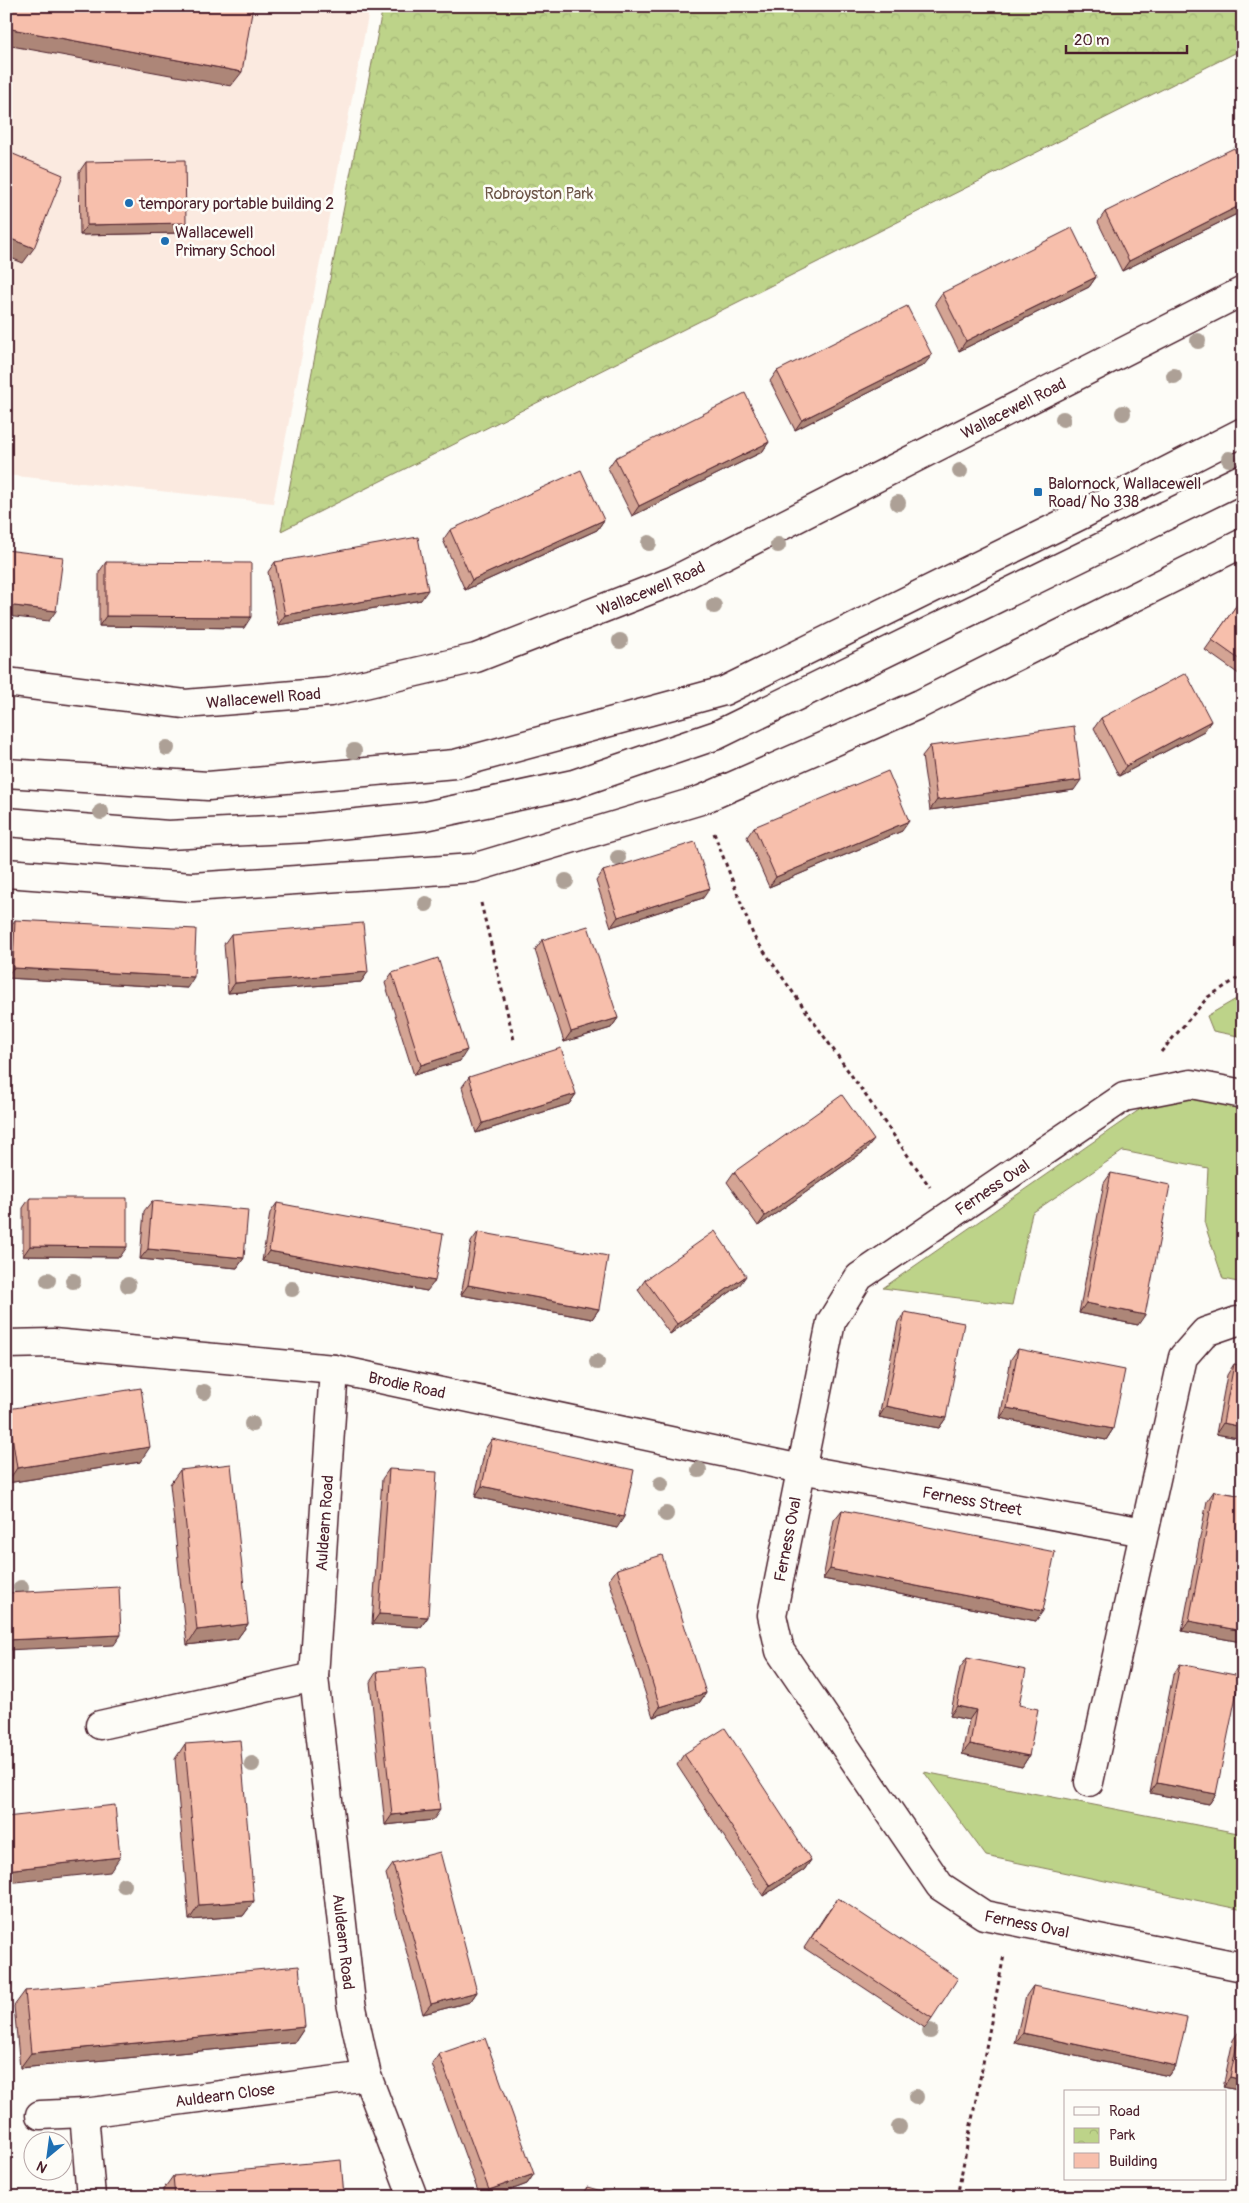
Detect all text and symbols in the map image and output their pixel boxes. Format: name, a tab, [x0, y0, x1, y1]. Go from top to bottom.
scale bar	[1066, 22, 1188, 54]
text: 20 m	[1074, 31, 1109, 50]
park label: Robroyston Park	[484, 184, 594, 204]
place label: temporary portable building 2	[138, 194, 334, 214]
marker: temporary portable building 2	[123, 197, 135, 209]
place label: Wallacewell Primary School	[175, 223, 275, 261]
marker: Wallacewell Primary School	[159, 235, 171, 247]
street label: Wallacewell Road	[958, 374, 1070, 444]
place label: Balornock, Wallacewell Road/ No 338	[1048, 474, 1201, 512]
marker: Balornock, Wallacewell Road/ No 338	[1032, 486, 1044, 498]
street label: Wallacewell Road	[594, 557, 709, 621]
street label: Wallacewell Road	[205, 684, 322, 713]
street label: Ferness Oval	[951, 1155, 1034, 1220]
street label: Brodie Road	[367, 1368, 447, 1404]
street label: Auldearn Road	[312, 1474, 338, 1572]
street label: Ferness Street	[921, 1483, 1024, 1521]
street label: Ferness Oval	[770, 1495, 806, 1583]
street label: Auldearn Road	[328, 1893, 358, 1991]
street label: Ferness Oval	[982, 1906, 1071, 1943]
street label: Auldearn Close	[174, 2079, 276, 2112]
legend	[1064, 2090, 1226, 2180]
text: Road	[1109, 2102, 1140, 2121]
text: Park	[1109, 2126, 1136, 2145]
north arrow	[22, 2130, 72, 2180]
text: Building	[1109, 2152, 1157, 2171]
text: N	[34, 2157, 50, 2177]

